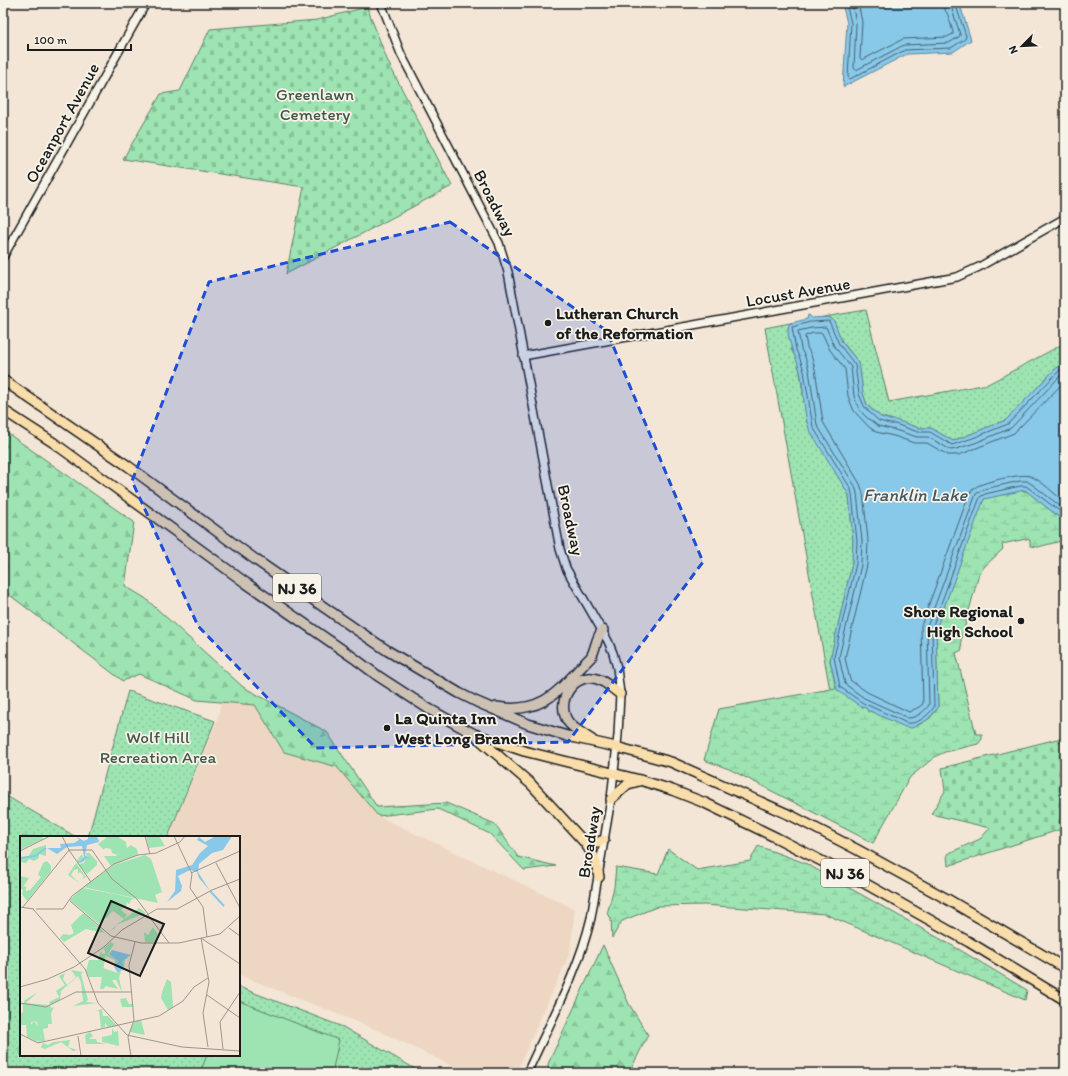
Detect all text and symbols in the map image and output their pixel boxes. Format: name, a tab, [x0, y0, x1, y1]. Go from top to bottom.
scale bar	[28, 26, 131, 52]
north arrow	[1002, 26, 1042, 66]
text: 100 m	[34, 33, 67, 47]
text: N	[1006, 44, 1021, 56]
street label: Oceanport Avenue	[21, 59, 103, 187]
park label: Greenlawn Cemetery	[276, 84, 354, 124]
street label: Broadway	[470, 166, 520, 240]
street label: Locust Avenue	[744, 273, 852, 311]
place label: Lutheran Church of the Reformation	[556, 303, 694, 343]
marker: Lutheran Church of the Reformation	[543, 318, 553, 328]
street label: Broadway	[554, 483, 588, 557]
water label: Franklin Lake	[863, 484, 968, 506]
road number: NJ 36	[273, 574, 321, 602]
place label: Shore Regional High School	[904, 601, 1013, 642]
marker: Shore Regional High School	[1016, 616, 1026, 626]
place label: La Quinta Inn West Long Branch	[395, 708, 527, 749]
marker: La Quinta Inn West Long Branch	[382, 723, 392, 733]
park label: Wolf Hill Recreation Area	[100, 727, 216, 767]
street label: Broadway	[573, 805, 605, 879]
inset map	[20, 836, 240, 1056]
road number: NJ 36	[821, 859, 869, 887]

